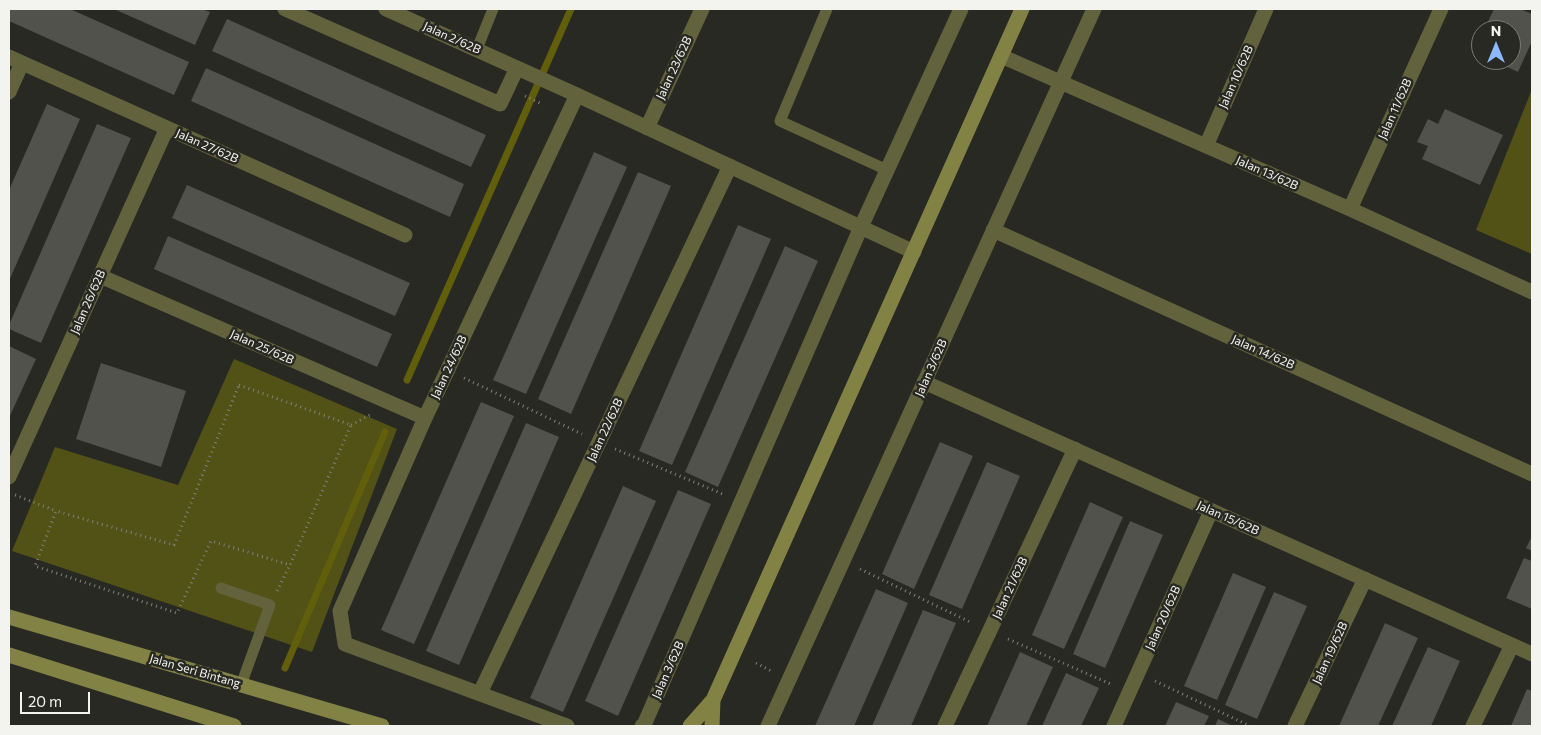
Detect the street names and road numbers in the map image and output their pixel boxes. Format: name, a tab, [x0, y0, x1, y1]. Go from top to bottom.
street label: Jalan 2/62B	[421, 19, 483, 57]
street label: Jalan 23/62B	[653, 34, 695, 102]
street label: Jalan 10/62B	[1216, 43, 1256, 111]
street label: Jalan 11/62B	[1375, 76, 1415, 142]
street label: Jalan 27/62B	[173, 126, 241, 166]
street label: Jalan 13/62B	[1234, 153, 1300, 193]
street label: Jalan 26/62B	[67, 268, 109, 336]
street label: Jalan 25/62B	[228, 327, 296, 367]
street label: Jalan 14/62B	[1229, 332, 1297, 372]
street label: Jalan 24/62B	[428, 333, 470, 401]
street label: Jalan 3/62B	[912, 337, 950, 399]
street label: Jalan 22/62B	[584, 396, 626, 464]
street label: Jalan 15/62B	[1195, 498, 1261, 538]
street label: Jalan 21/62B	[989, 555, 1031, 621]
street label: Jalan 20/62B	[1142, 583, 1184, 653]
street label: Jalan 19/62B	[1309, 620, 1351, 686]
street label: Jalan 3/62B	[649, 639, 687, 701]
street label: Jalan Seri Bintang	[148, 651, 242, 691]

